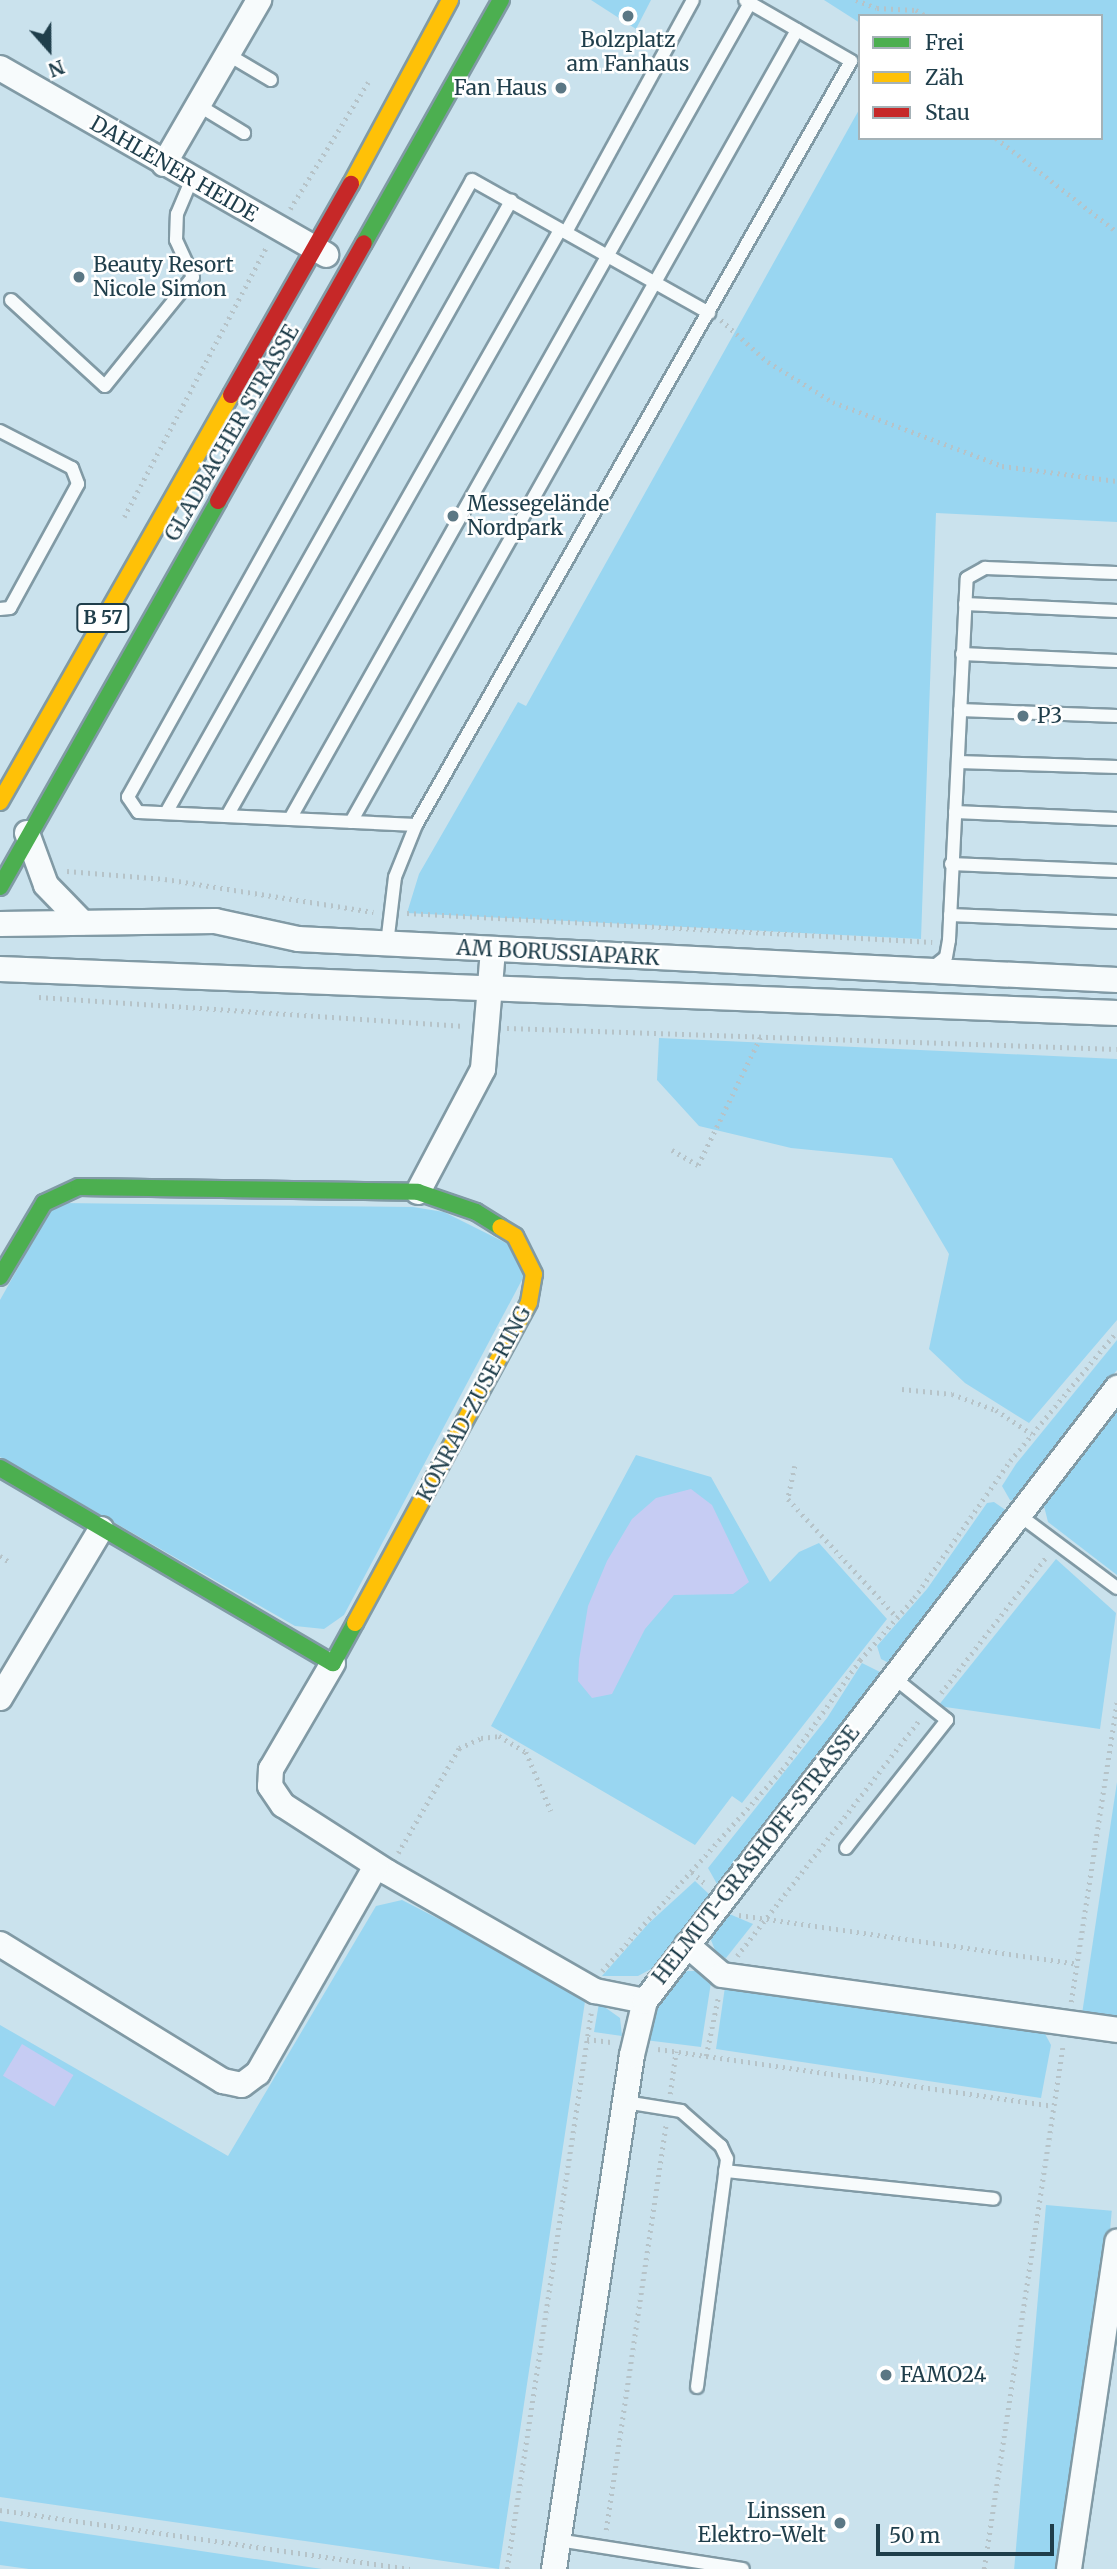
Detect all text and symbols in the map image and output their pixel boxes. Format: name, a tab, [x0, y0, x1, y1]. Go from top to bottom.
marker: Bolzplatz am Fanhaus	[620, 8, 636, 24]
north arrow	[14, 14, 84, 84]
legend	[858, 14, 1103, 140]
place label: Bolzplatz am Fanhaus	[567, 27, 689, 77]
text: Frei	[925, 29, 964, 56]
text: N	[45, 55, 68, 82]
text: Zäh	[925, 64, 964, 91]
place label: Fan Haus	[454, 75, 547, 101]
marker: Fan Haus	[553, 80, 569, 96]
text: Stau	[925, 99, 970, 126]
street label: DAHLENER HEIDE	[86, 111, 262, 227]
place label: Beauty Resort Nicole Simon	[93, 252, 234, 302]
marker: Beauty Resort Nicole Simon	[71, 269, 87, 285]
street label: GLADBACHER STRASSE	[160, 320, 304, 546]
place label: Messegelände Nordpark	[467, 491, 609, 541]
marker: Messegelände Nordpark	[445, 508, 461, 524]
road number: B 57	[75, 603, 131, 634]
place label: P3	[1037, 703, 1062, 729]
marker: P3	[1015, 708, 1031, 724]
street label: AM BORUSSIAPARK	[456, 935, 660, 971]
street label: KONRAD-ZUSE-RING	[412, 1302, 536, 1506]
street label: HELMUT-GRASHOFF-STRASSE	[647, 1721, 865, 1989]
place label: FAMO24	[900, 2362, 987, 2388]
marker: FAMO24	[878, 2367, 894, 2383]
place label: Linssen Elektro-Welt	[698, 2498, 826, 2548]
scale bar	[879, 2510, 1058, 2554]
marker: Linssen Elektro-Welt	[832, 2515, 848, 2531]
text: 50 m	[889, 2522, 940, 2549]

